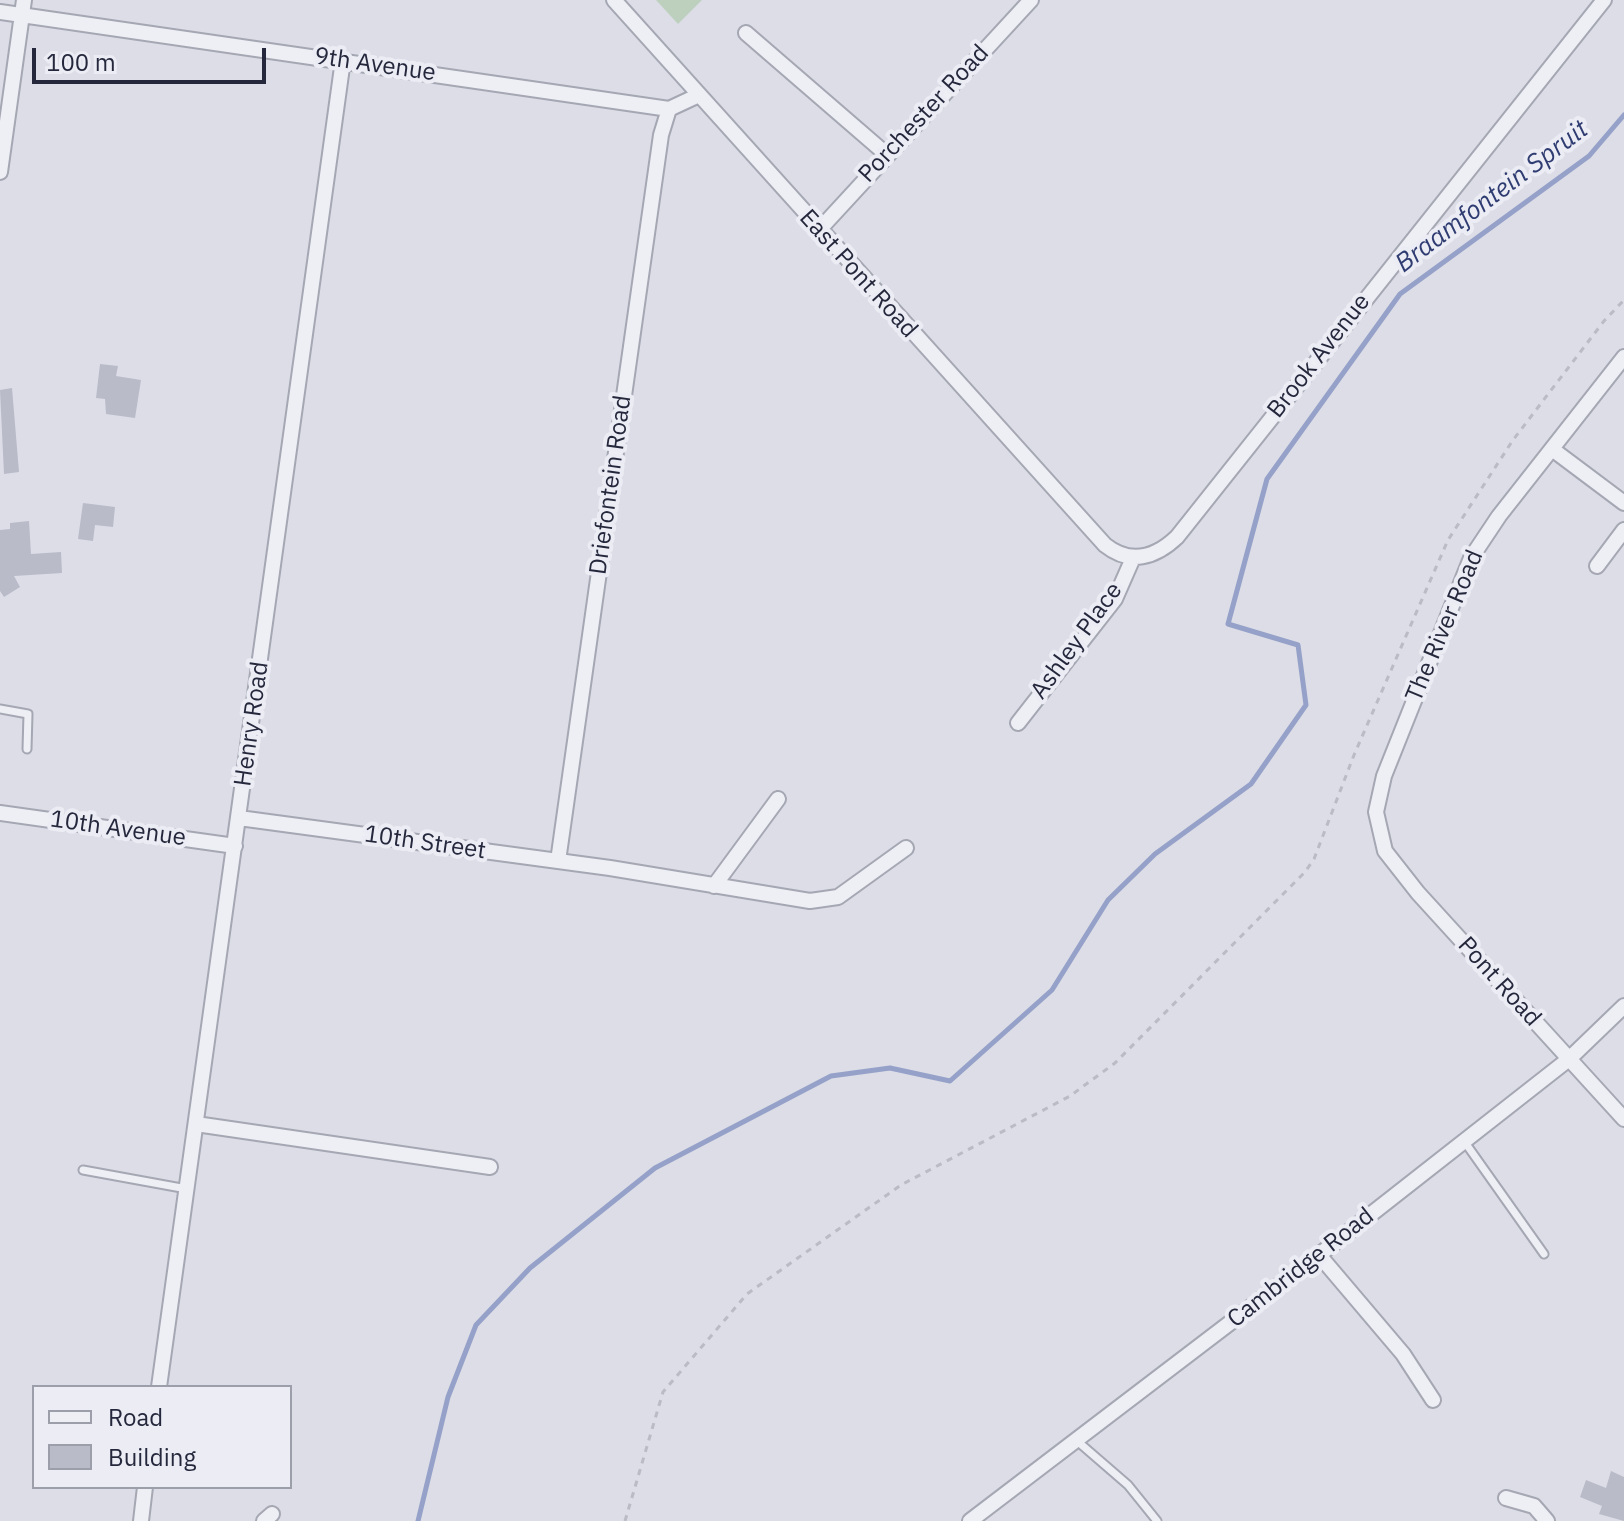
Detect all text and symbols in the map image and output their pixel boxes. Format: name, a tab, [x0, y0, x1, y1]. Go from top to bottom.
scale bar	[36, 32, 270, 82]
street label: Porchester Road	[853, 39, 995, 189]
street label: 9th Avenue	[312, 42, 438, 88]
text: 100 m	[46, 46, 116, 78]
water label: Braamfontein Spruit	[1390, 114, 1594, 280]
street label: East Pont Road	[793, 204, 923, 344]
street label: Brook Avenue	[1262, 288, 1376, 424]
street label: Driefontein Road	[584, 393, 638, 577]
street label: The River Road	[1400, 546, 1490, 706]
street label: Ashley Place	[1025, 577, 1129, 705]
street label: Henry Road	[229, 660, 275, 788]
street label: 10th Avenue	[48, 805, 188, 853]
street label: 10th Street	[362, 820, 488, 866]
street label: Pont Road	[1451, 931, 1547, 1033]
street label: Cambridge Road	[1222, 1202, 1380, 1334]
legend	[32, 1385, 292, 1489]
text: Road	[108, 1401, 163, 1433]
text: Building	[108, 1441, 196, 1473]

